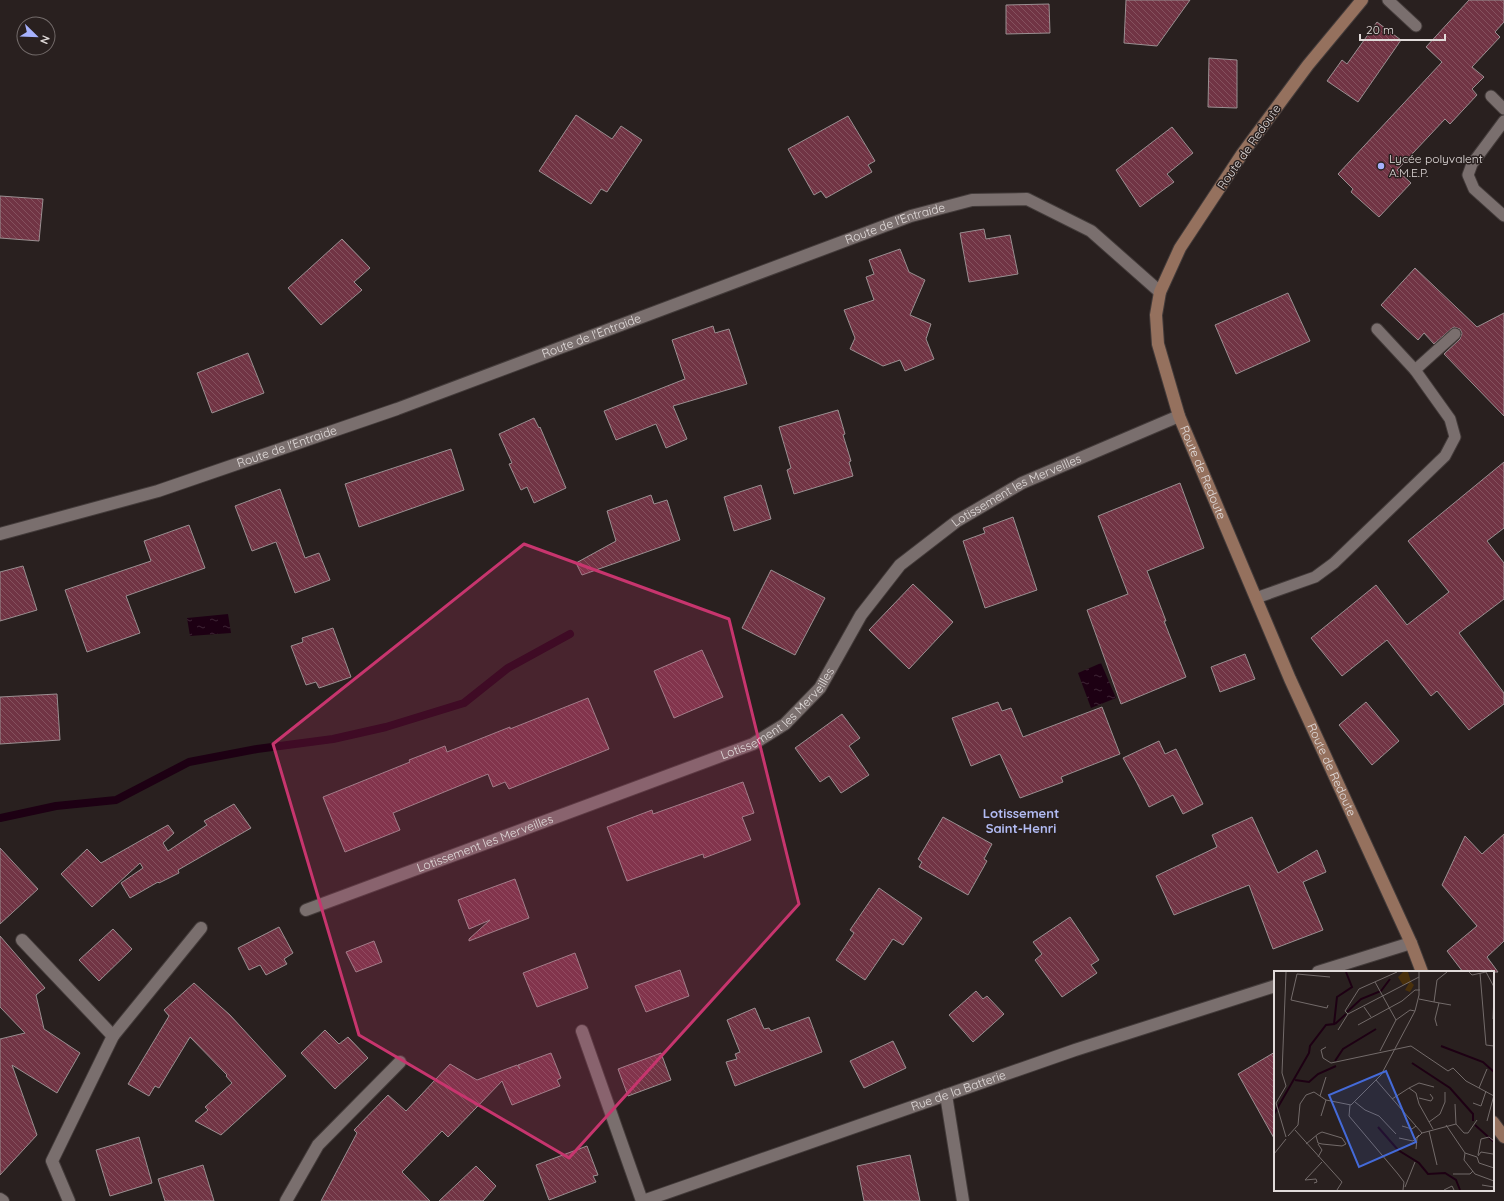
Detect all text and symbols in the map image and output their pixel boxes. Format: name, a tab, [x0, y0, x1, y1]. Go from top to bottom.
north arrow	[16, 16, 56, 56]
scale bar	[1360, 16, 1445, 42]
text: 20 m	[1366, 22, 1394, 37]
text: N	[37, 33, 53, 46]
street label: Route de Redoute	[1214, 101, 1284, 192]
place label: Lycée polyvalent A.M.E.P.	[1389, 151, 1483, 180]
marker: Lycée polyvalent A.M.E.P.	[1376, 161, 1386, 171]
street label: Route de l'Entraide	[843, 199, 947, 247]
street label: Route de l'Entraide	[539, 310, 643, 361]
street label: Route de l'Entraide	[235, 422, 339, 470]
street label: Route de Redoute	[1177, 423, 1230, 522]
street label: Lotissement les Merveilles	[948, 450, 1084, 530]
street label: Lotissement les Merveilles	[718, 664, 837, 762]
street label: Route de Redoute	[1304, 721, 1360, 819]
district label: Lotissement Saint-Henri	[983, 805, 1059, 836]
street label: Lotissement les Merveilles	[415, 811, 555, 875]
inset map	[1274, 971, 1494, 1191]
street label: Rue de la Batterie	[909, 1067, 1008, 1114]

